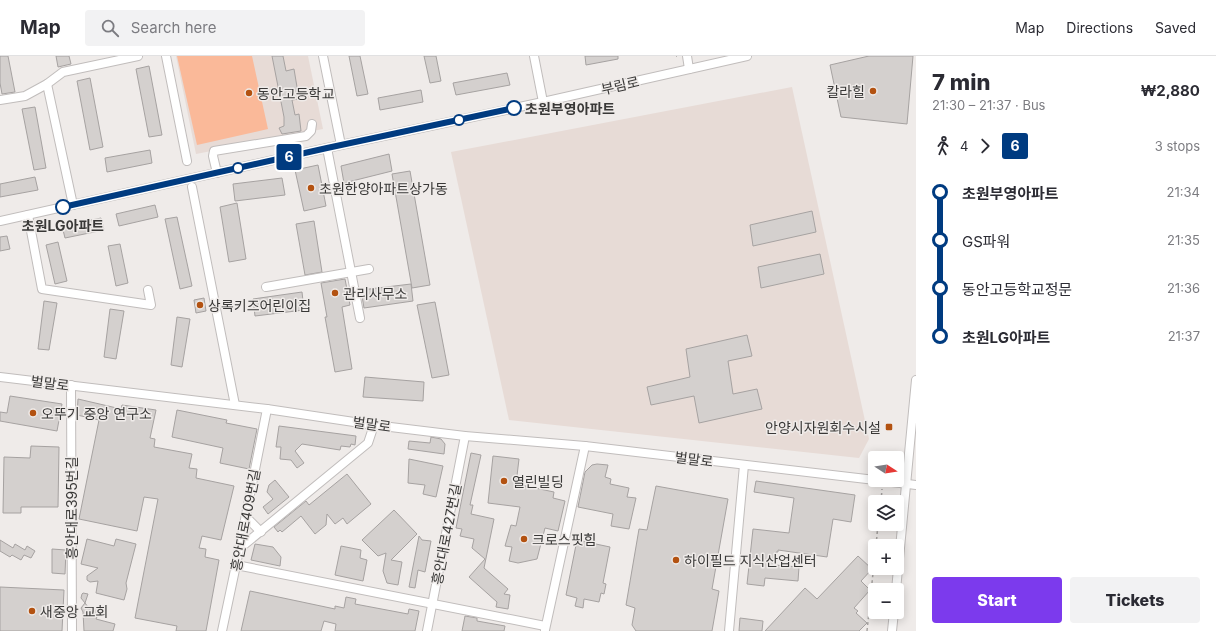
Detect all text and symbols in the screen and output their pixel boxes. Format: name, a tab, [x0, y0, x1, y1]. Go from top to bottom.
search box	[85, 10, 365, 46]
text: Map	[20, 16, 61, 39]
icon: search	[99, 17, 121, 39]
text: Search here	[131, 18, 216, 37]
text: Map	[1015, 19, 1044, 36]
text: Directions	[1066, 19, 1133, 36]
text: Saved	[1155, 19, 1196, 36]
text: 7 min	[932, 69, 990, 95]
street label: 부림로	[599, 72, 641, 98]
text: ₩2,880	[1141, 81, 1200, 100]
place label: 칼라힐	[826, 83, 865, 100]
place label: 동안고등학교	[257, 85, 334, 102]
marker: 칼라힐	[868, 86, 878, 96]
marker: 동안고등학교	[244, 88, 254, 98]
text: 21:30 – 21:37 · Bus	[932, 97, 1045, 113]
marker: 초원부영아파트	[506, 100, 522, 116]
place label: 초원부영아파트	[525, 100, 615, 117]
unlabelled marker	[453, 114, 465, 126]
icon: walk	[932, 135, 954, 157]
icon: forward	[974, 135, 996, 157]
text: 6	[1010, 137, 1020, 154]
text: 4	[960, 138, 968, 154]
text: 3 stops	[1155, 138, 1200, 154]
line badge: 6	[276, 144, 302, 170]
text: 6	[284, 148, 294, 165]
unlabelled marker	[232, 162, 244, 174]
place label: 초원한양아파트상가동	[319, 180, 448, 197]
marker: 초원한양아파트상가동	[306, 183, 316, 193]
text: 초원부영아파트	[962, 184, 1059, 203]
text: 21:34	[1167, 184, 1200, 200]
marker: 초원LG아파트	[55, 199, 71, 215]
place label: 초원LG아파트	[22, 217, 104, 234]
text: GS파워	[962, 232, 1010, 251]
text: 21:35	[1167, 232, 1200, 248]
text: 동안고등학교정문	[962, 280, 1072, 299]
text: 21:36	[1167, 280, 1200, 296]
place label: 관리사무소	[343, 285, 408, 302]
marker: 관리사무소	[330, 288, 340, 298]
place label: 상록키즈어린이집	[208, 297, 311, 314]
marker: 상록키즈어린이집	[195, 300, 205, 310]
text: 초원LG아파트	[962, 328, 1050, 347]
text: 21:37	[1168, 328, 1200, 344]
street label: 벌말로	[30, 372, 70, 394]
place label: 오뚜기 중앙 연구소	[41, 405, 152, 422]
marker: 오뚜기 중앙 연구소	[28, 408, 38, 418]
street label: 벌말로	[352, 413, 392, 435]
place label: 안양시자원회수시설	[765, 419, 881, 436]
marker: 안양시자원회수시설	[884, 422, 894, 432]
street label: 벌말로	[674, 448, 714, 470]
north arrow	[868, 451, 904, 487]
map controls	[868, 451, 904, 619]
street label: 흥안대로395번길	[63, 456, 80, 560]
street label: 흥안대로409번길	[227, 467, 263, 573]
place label: 열린빌딩	[512, 473, 564, 490]
marker: 열린빌딩	[499, 476, 509, 486]
street label: 흥안대로427번길	[428, 482, 464, 586]
button: layers	[868, 495, 904, 531]
place label: 크로스핏힘	[532, 531, 596, 548]
marker: 크로스핏힘	[519, 534, 529, 544]
button: +	[868, 539, 904, 575]
place label: 하이필드 지식산업센터	[684, 552, 817, 569]
marker: 하이필드 지식산업센터	[671, 555, 681, 565]
button: Start	[932, 577, 1062, 623]
button: Tickets	[1070, 577, 1200, 623]
button: −	[868, 583, 904, 619]
place label: 새중앙 교회	[40, 603, 108, 620]
marker: 새중앙 교회	[27, 606, 37, 616]

